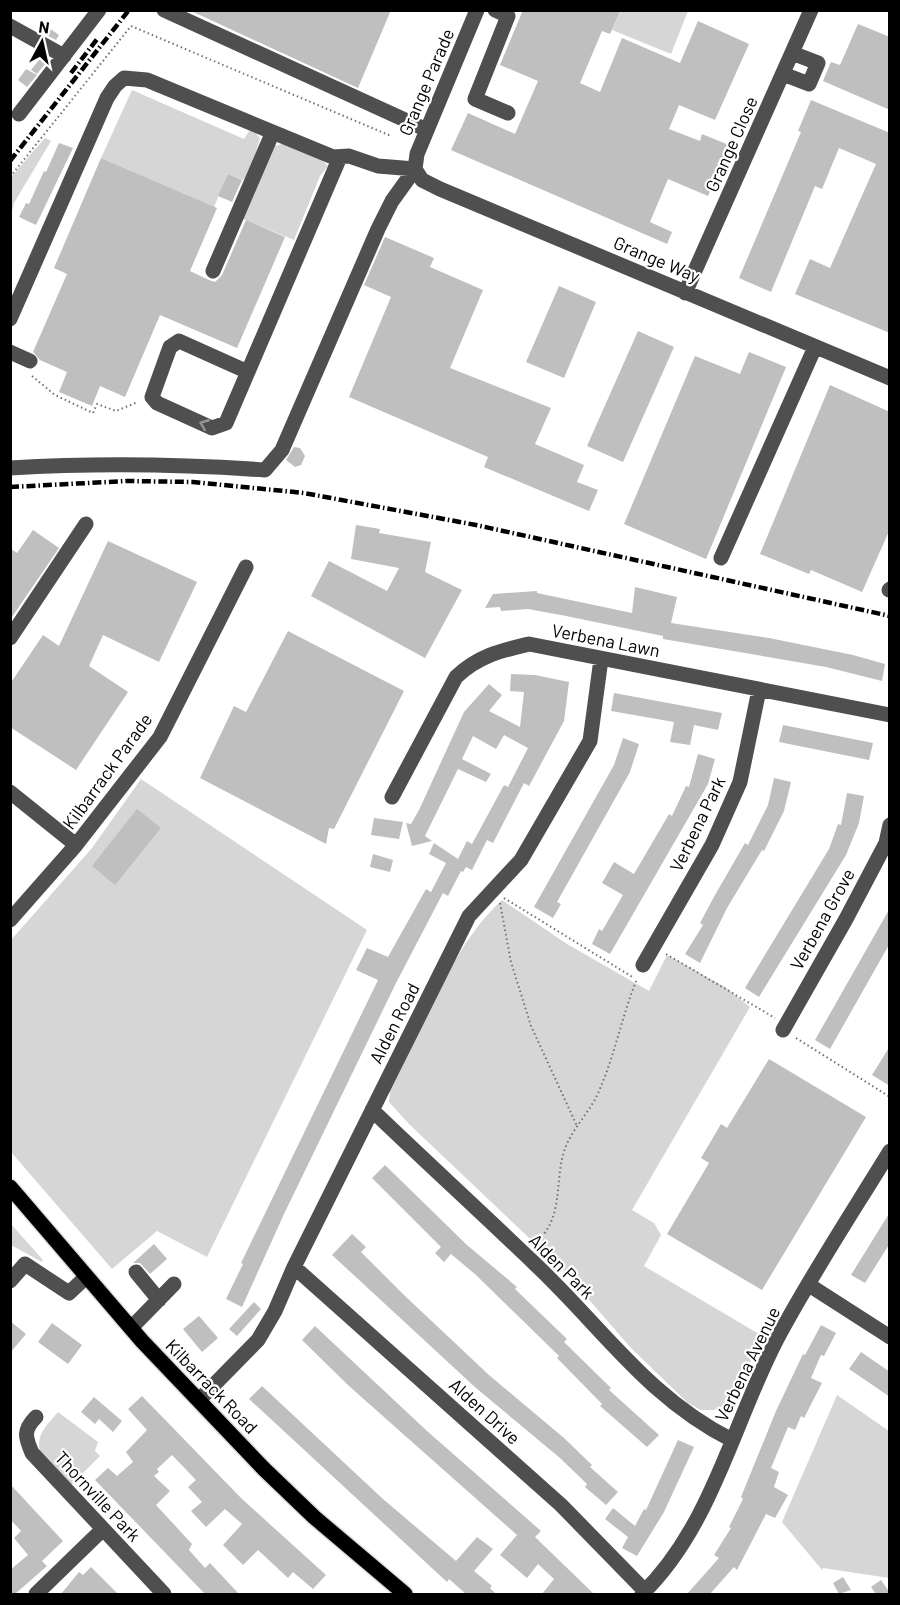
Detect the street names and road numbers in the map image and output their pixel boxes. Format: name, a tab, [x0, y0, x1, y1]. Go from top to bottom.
street label: Grange Parade	[394, 25, 458, 139]
street label: Grange Close	[700, 93, 762, 195]
street label: Grange Way	[611, 231, 703, 287]
street label: Verbena Lawn	[550, 619, 662, 661]
street label: Kilbarrack Parade	[58, 709, 156, 833]
street label: Verbena Park	[665, 773, 729, 875]
street label: Verbena Grove	[785, 864, 859, 974]
street label: Alden Road	[364, 979, 424, 1067]
street label: Alden Park	[525, 1229, 599, 1303]
street label: Verbena Avenue	[710, 1303, 784, 1425]
street label: Kilbarrack Road	[161, 1334, 263, 1438]
street label: Alden Drive	[445, 1373, 525, 1449]
street label: Thornville Park	[50, 1446, 146, 1546]

